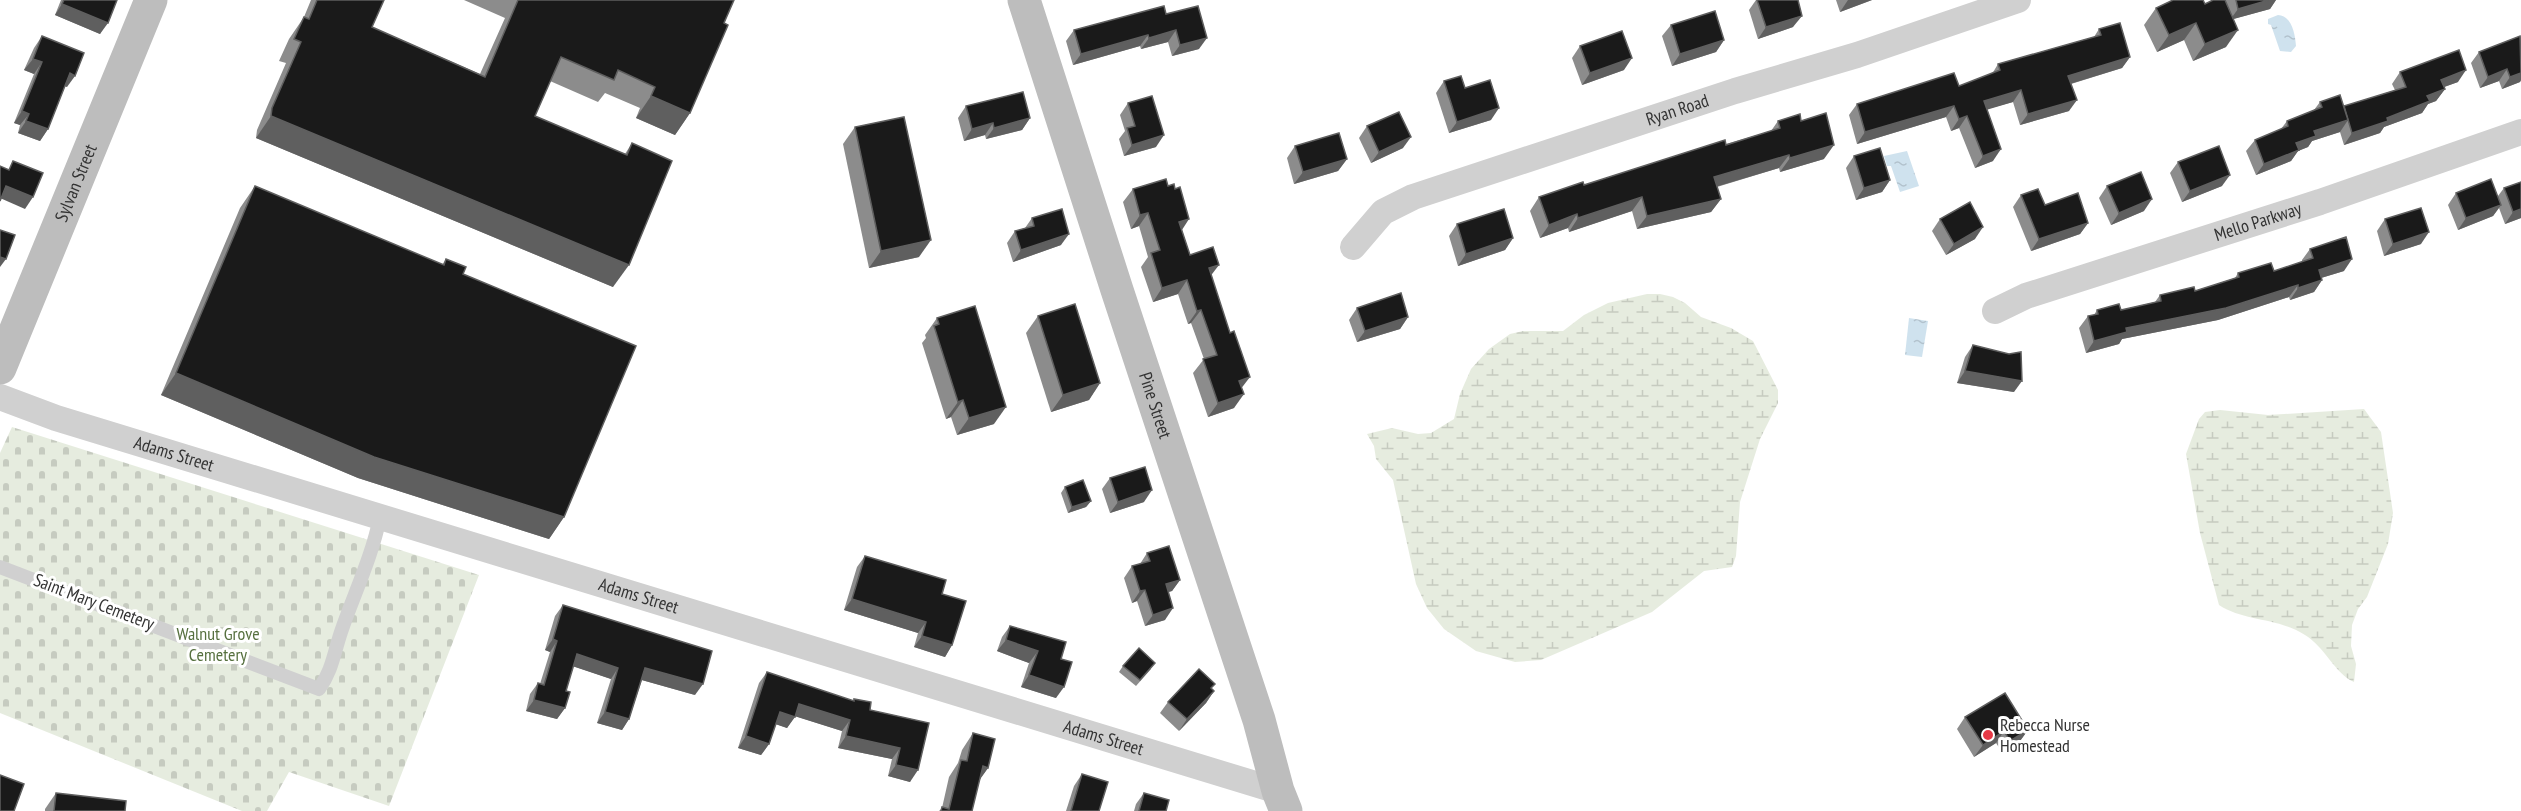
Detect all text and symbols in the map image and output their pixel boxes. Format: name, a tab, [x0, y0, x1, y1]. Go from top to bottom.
street label: Ryan Road	[1643, 88, 1712, 131]
street label: Sylvan Street	[49, 140, 102, 225]
street label: Mello Parkway	[2211, 197, 2305, 246]
street label: Pine Street	[1134, 369, 1177, 441]
street label: Adams Street	[131, 430, 217, 477]
street label: Saint Mary Cemetery	[31, 568, 158, 635]
street label: Adams Street	[596, 572, 682, 618]
park label: Walnut Grove Cemetery	[176, 622, 260, 666]
place label: Rebecca Nurse Homestead	[2000, 713, 2090, 757]
street label: Adams Street	[1061, 714, 1146, 760]
marker: Rebecca Nurse Homestead	[1981, 728, 1995, 742]

